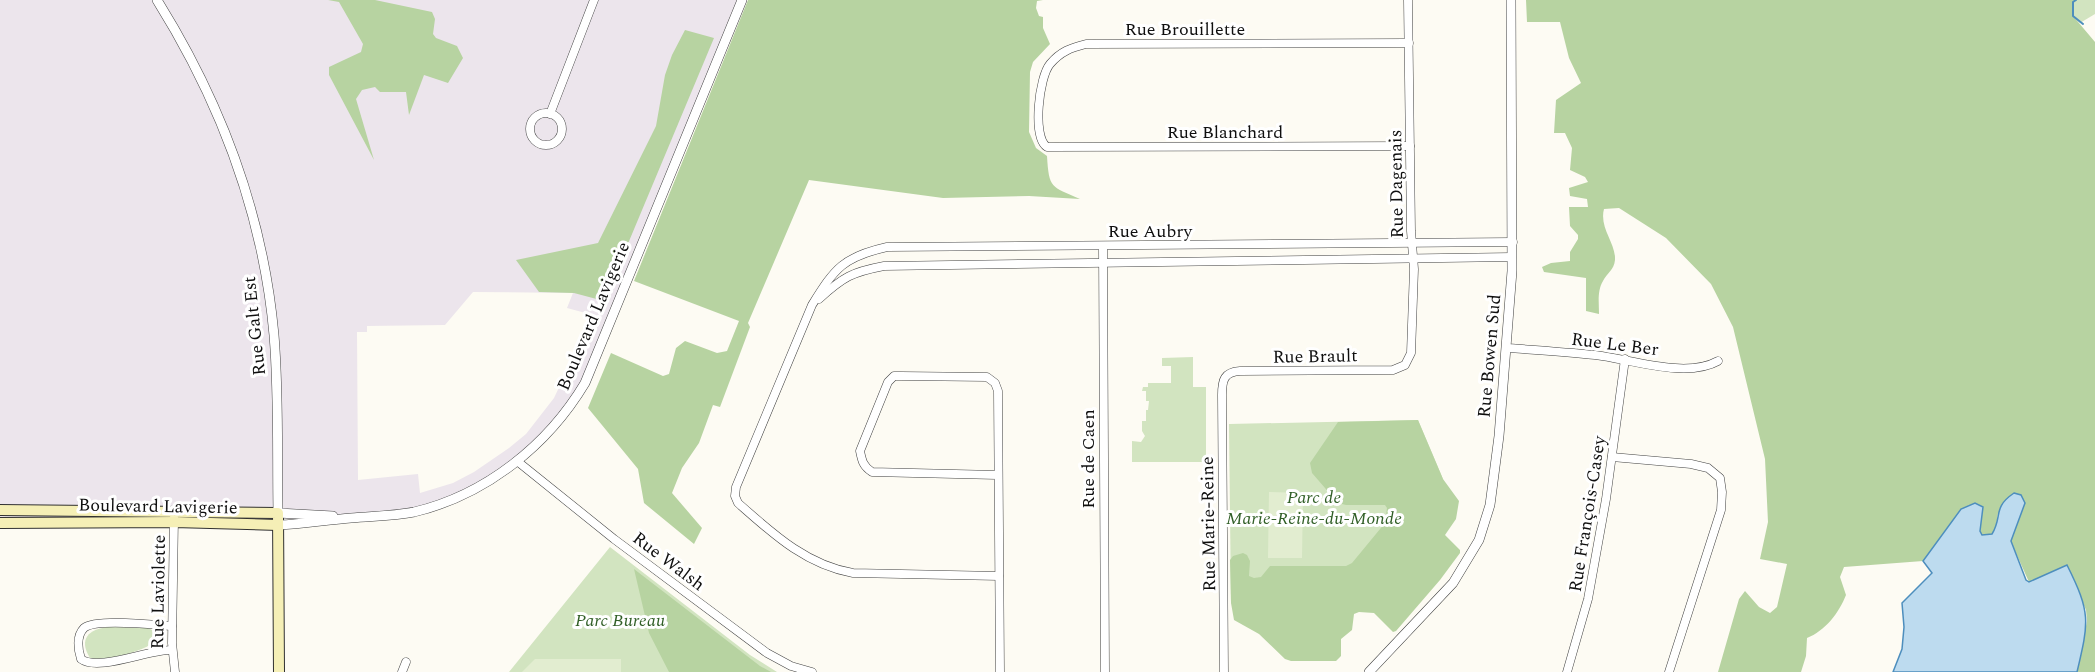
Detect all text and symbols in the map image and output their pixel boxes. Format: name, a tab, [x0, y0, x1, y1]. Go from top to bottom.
street label: Rue Brouillette	[1125, 16, 1245, 43]
street label: Rue Blanchard	[1167, 119, 1283, 146]
street label: Rue Dagenais	[1382, 129, 1411, 239]
street label: Rue Aubry	[1108, 218, 1194, 245]
street label: Boulevard Lavigerie	[550, 238, 637, 395]
street label: Rue Galt Est	[236, 275, 273, 377]
street label: Rue Bowen Sud	[1471, 293, 1508, 419]
street label: Rue Le Ber	[1570, 326, 1660, 363]
street label: Rue Brault	[1272, 342, 1358, 371]
street label: Rue de Caen	[1075, 409, 1102, 509]
street label: Rue François-Casey	[1562, 433, 1613, 594]
street label: Rue Marie-Reine	[1194, 456, 1223, 592]
park label: Parc de Marie-Reine-du-Monde	[1226, 484, 1402, 532]
street label: Boulevard Lavigerie	[78, 492, 238, 521]
street label: Rue Walsh	[627, 525, 711, 598]
street label: Rue Laviolette	[144, 534, 173, 650]
park label: Parc Bureau	[575, 607, 666, 634]

